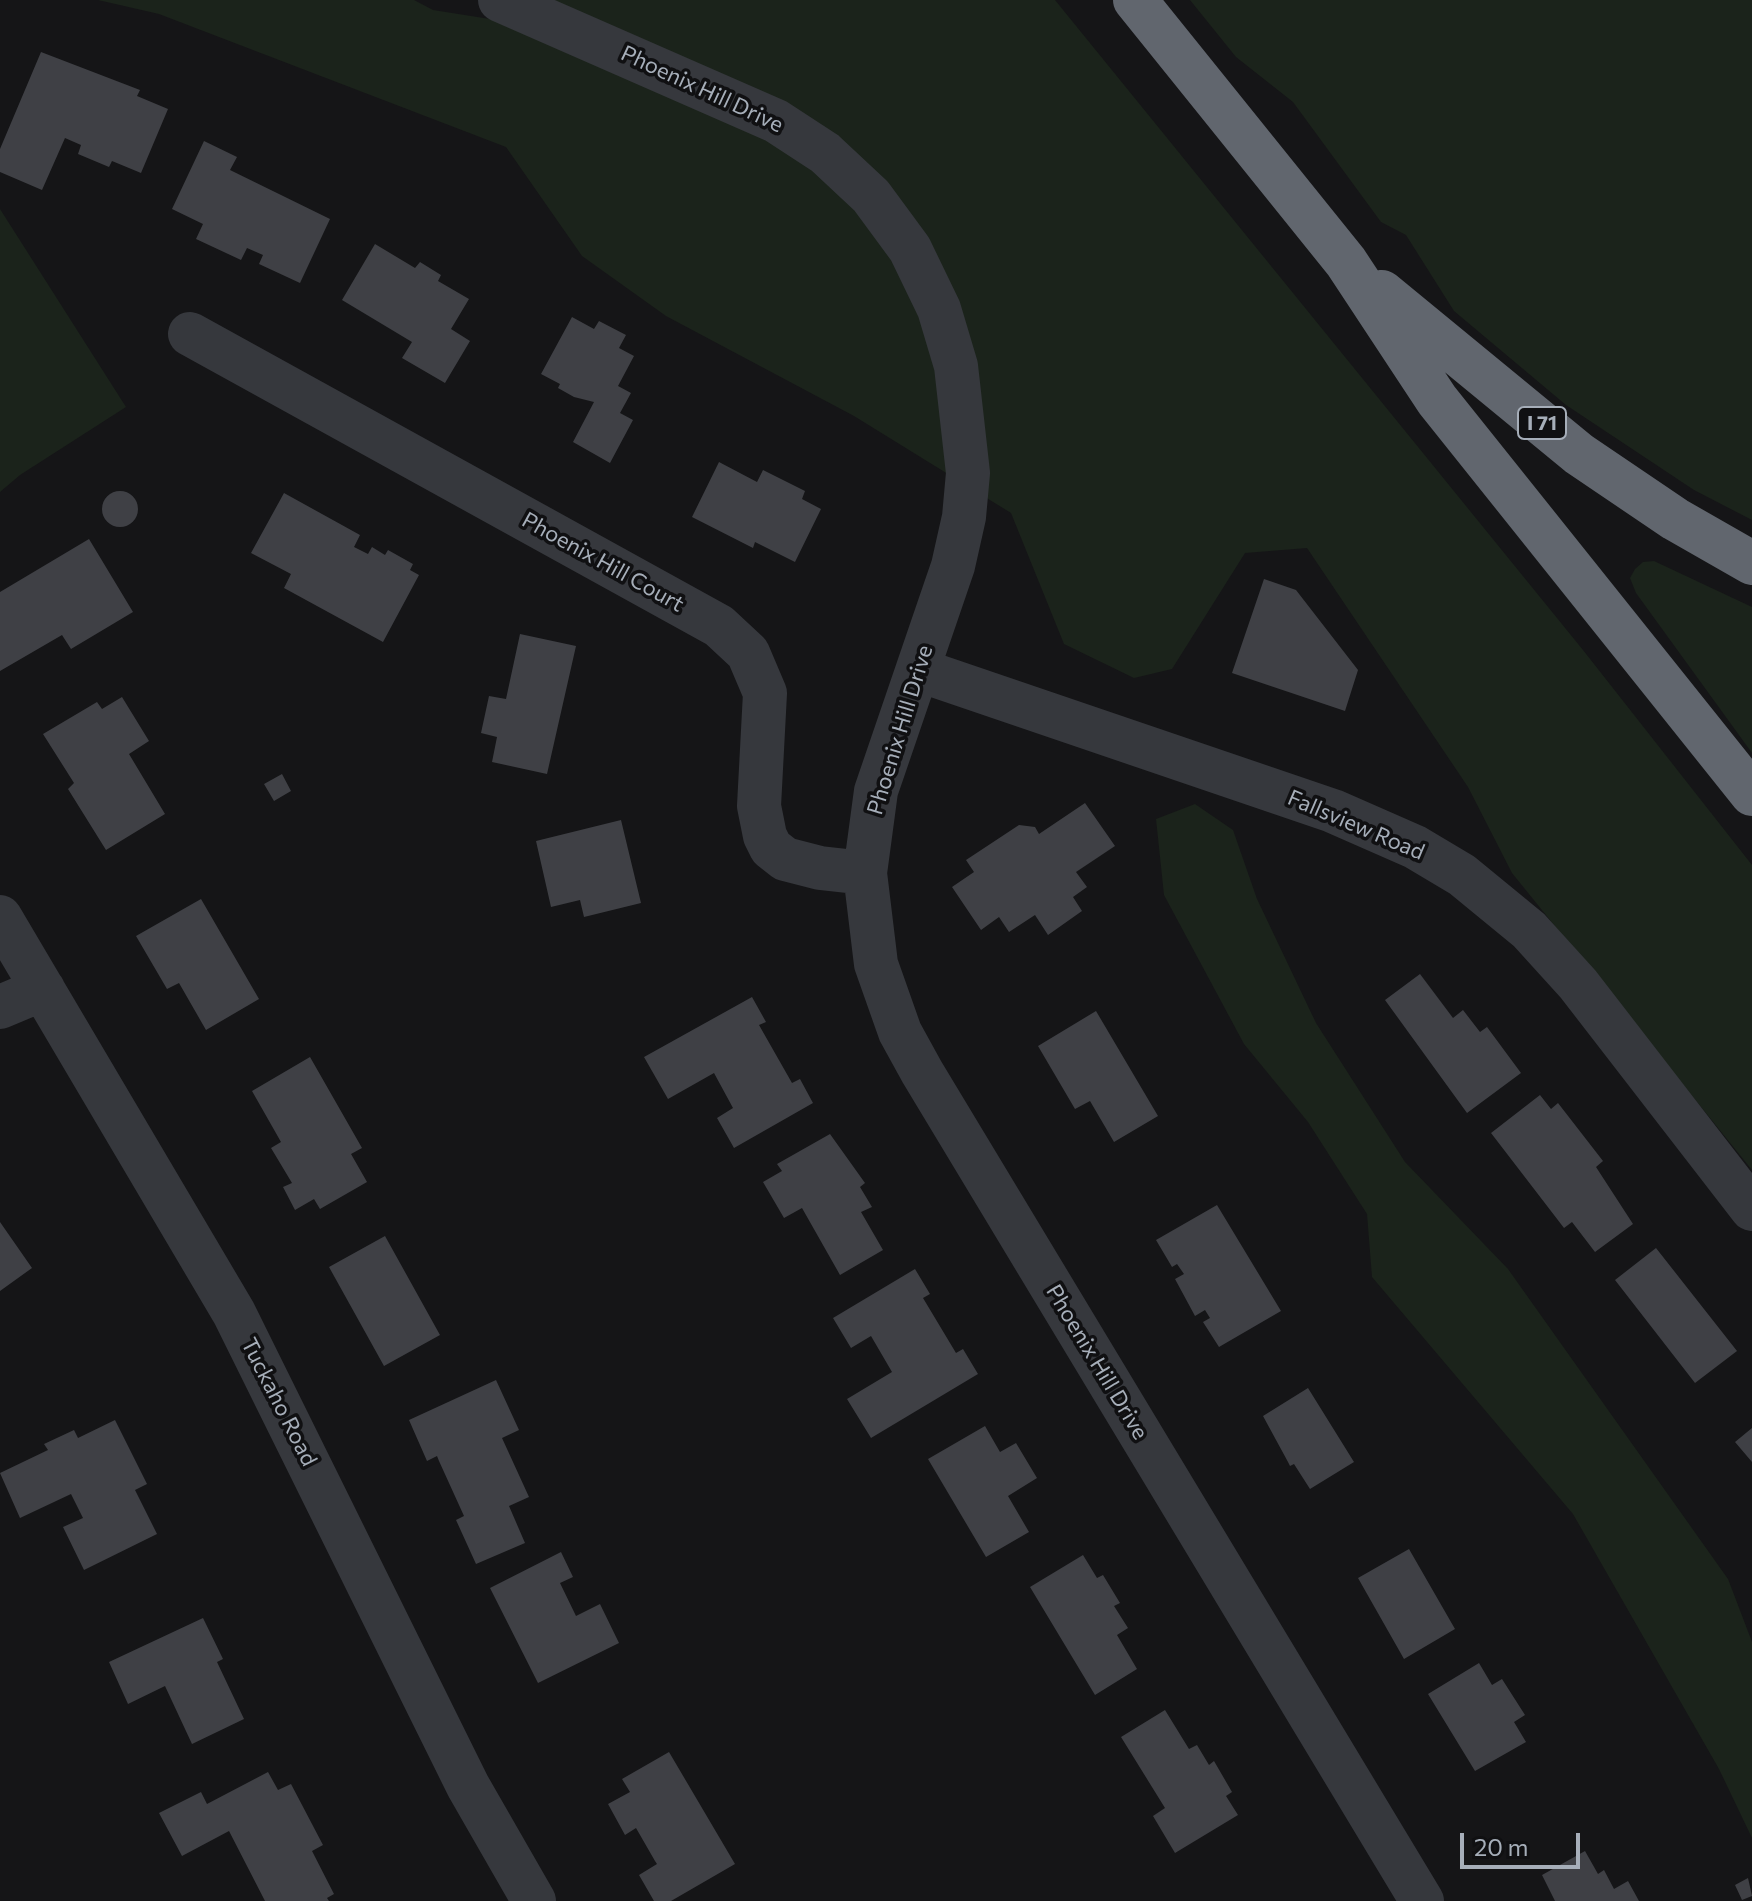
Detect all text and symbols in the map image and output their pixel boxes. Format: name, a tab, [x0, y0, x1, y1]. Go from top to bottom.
street label: Phoenix Hill Drive	[617, 40, 787, 138]
road number: I 71	[1518, 407, 1566, 439]
street label: Phoenix Hill Court	[517, 507, 689, 617]
street label: Phoenix Hill Drive	[862, 642, 938, 818]
street label: Fallsview Road	[1284, 784, 1428, 866]
street label: Phoenix Hill Drive	[1040, 1280, 1154, 1444]
street label: Tuckaho Road	[235, 1334, 323, 1470]
scale bar	[1464, 1817, 1584, 1867]
text: 20 m	[1474, 1832, 1528, 1861]

